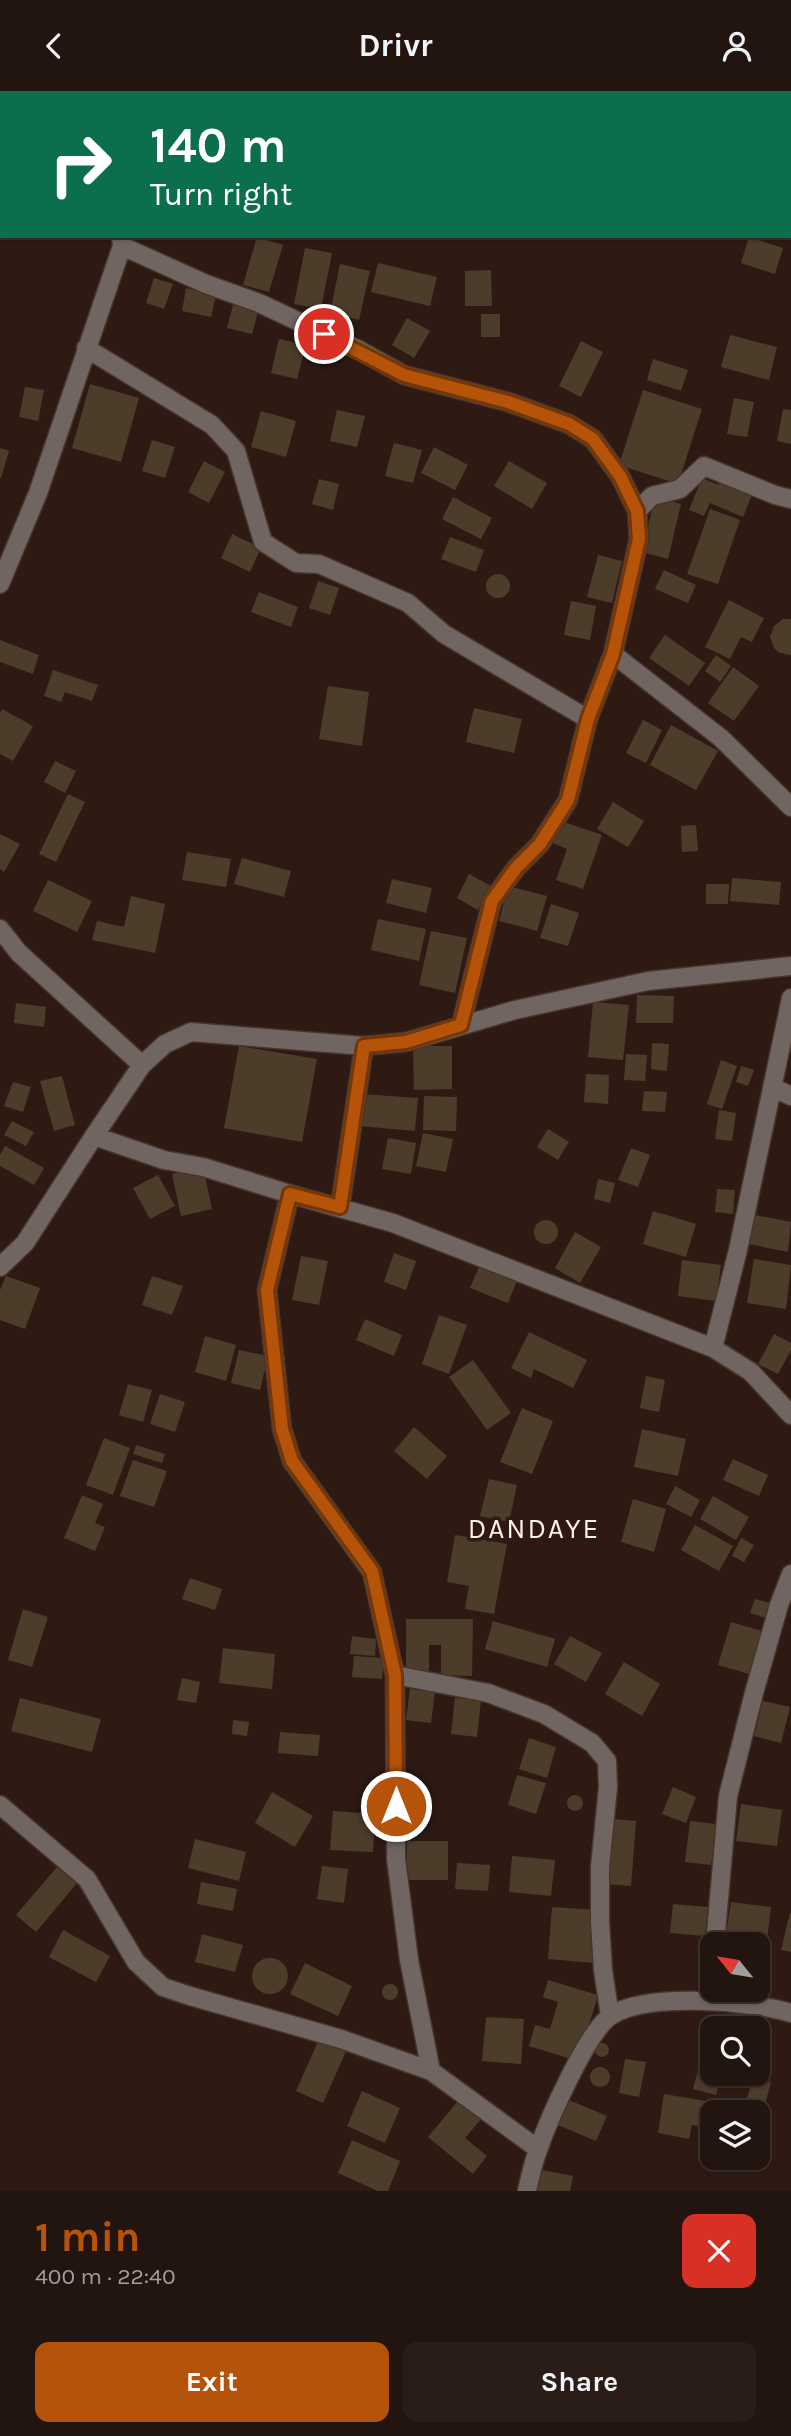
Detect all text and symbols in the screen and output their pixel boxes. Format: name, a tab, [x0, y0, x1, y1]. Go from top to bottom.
icon: back	[35, 27, 73, 65]
text: Drivr	[358, 27, 433, 64]
icon: person	[718, 27, 756, 65]
text: 140 m	[150, 117, 287, 174]
icon: right	[35, 119, 126, 210]
text: Turn right	[150, 176, 292, 213]
pin	[294, 304, 354, 364]
icon: arrive	[305, 315, 343, 353]
district label: DANDAYE	[468, 1512, 600, 1545]
position arrow	[359, 1769, 433, 1843]
north arrow	[700, 1932, 770, 2002]
map controls	[700, 1932, 770, 2170]
button: search	[700, 2016, 770, 2086]
button: layers	[700, 2100, 770, 2170]
text: 1 min	[35, 2212, 140, 2262]
button: close	[682, 2214, 756, 2288]
text: 400 m · 22:40	[35, 2263, 176, 2290]
button: Exit	[35, 2342, 389, 2422]
button: Share	[403, 2342, 756, 2422]

